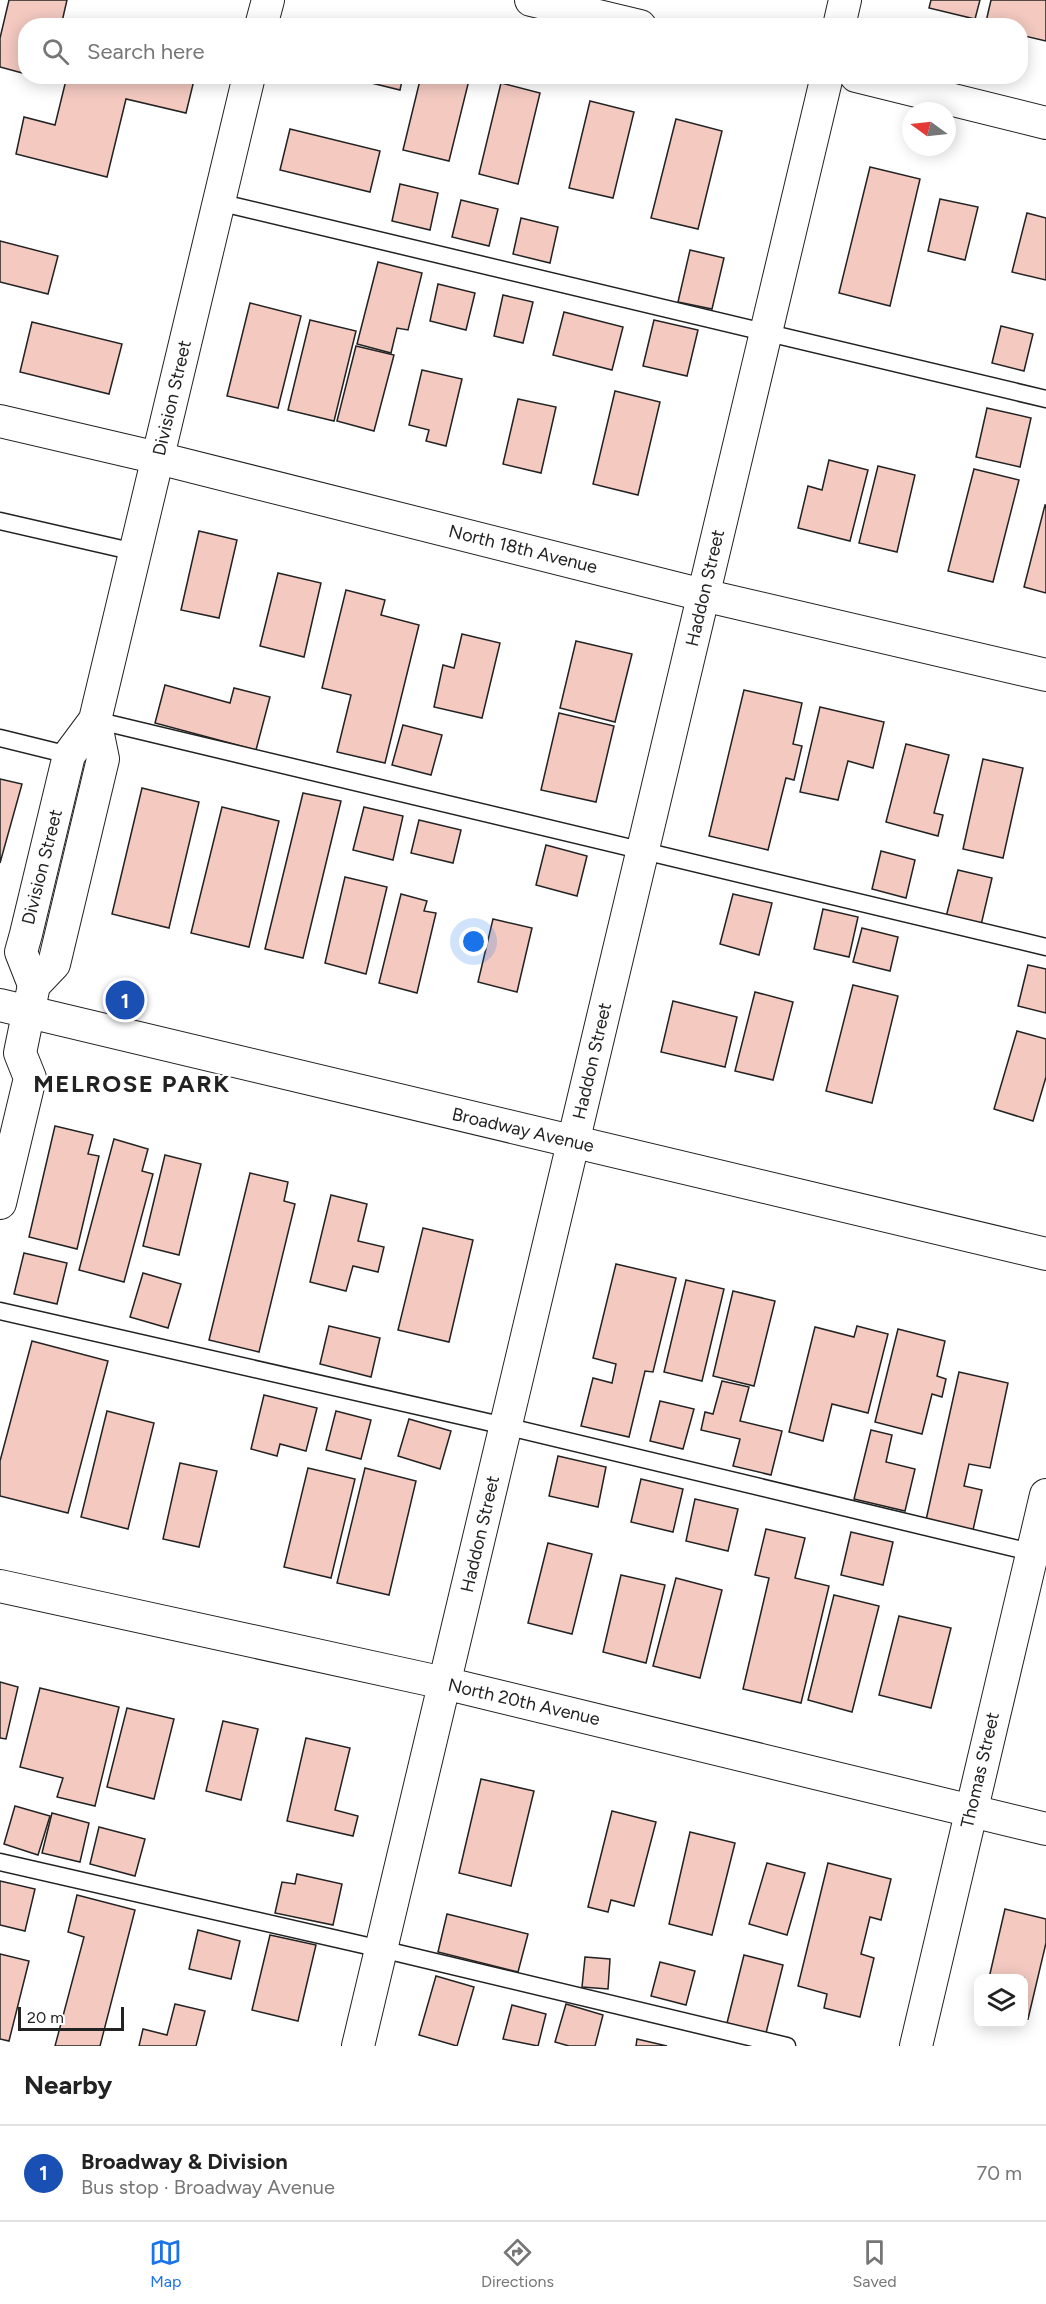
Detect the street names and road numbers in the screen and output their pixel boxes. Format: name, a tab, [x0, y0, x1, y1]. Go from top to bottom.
street label: Division Street	[148, 338, 196, 458]
street label: North 18th Avenue	[446, 520, 600, 578]
street label: Haddon Street	[681, 527, 729, 649]
street label: Division Street	[17, 807, 67, 927]
street label: Haddon Street	[568, 1000, 616, 1122]
street label: Broadway Avenue	[450, 1103, 596, 1157]
street label: Haddon Street	[456, 1473, 504, 1595]
street label: North 20th Avenue	[446, 1674, 602, 1730]
street label: Thomas Street	[956, 1710, 1004, 1830]

